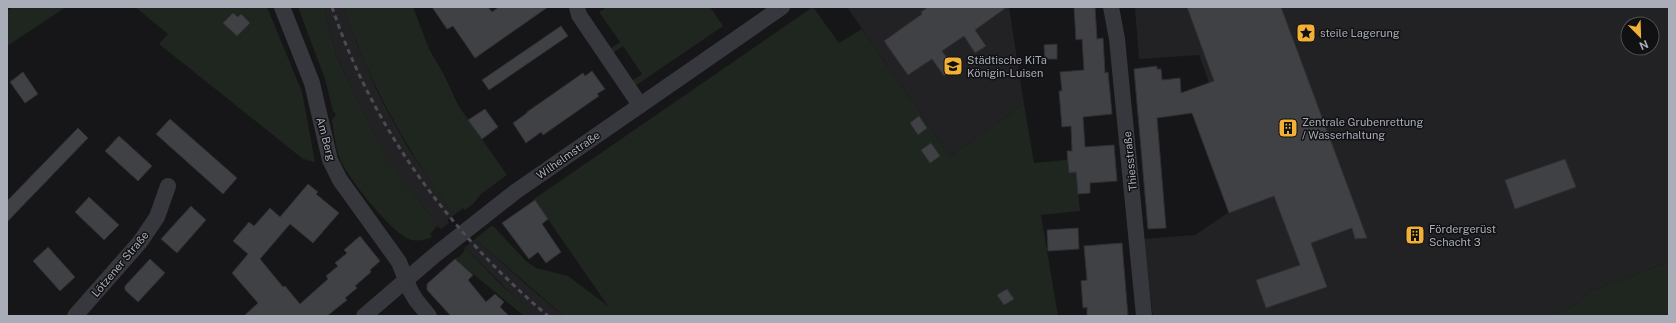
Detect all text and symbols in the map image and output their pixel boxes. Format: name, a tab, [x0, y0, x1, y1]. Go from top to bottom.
north arrow	[1620, 16, 1660, 56]
place icon: steile Lagerung	[1295, 22, 1317, 44]
place label: steile Lagerung	[1320, 27, 1400, 39]
text: N	[1638, 38, 1650, 52]
place label: Städtische KiTa Königin-Luisen	[967, 54, 1047, 79]
school or university icon: Städtische KiTa Königin-Luisen	[942, 55, 964, 77]
street label: Am Berg	[314, 116, 338, 162]
place label: Zentrale Grubenrettung / Wasserhaltung	[1302, 116, 1423, 141]
building icon: Zentrale Grubenrettung / Wasserhaltung	[1277, 117, 1299, 139]
street label: Wilhelmstraße	[534, 129, 602, 181]
street label: Thiesstraße	[1121, 131, 1139, 191]
place label: Fördergerüst Schacht 3	[1429, 223, 1496, 248]
building icon: Fördergerüst Schacht 3	[1404, 224, 1426, 246]
street label: Lötzener Straße	[89, 229, 151, 299]

